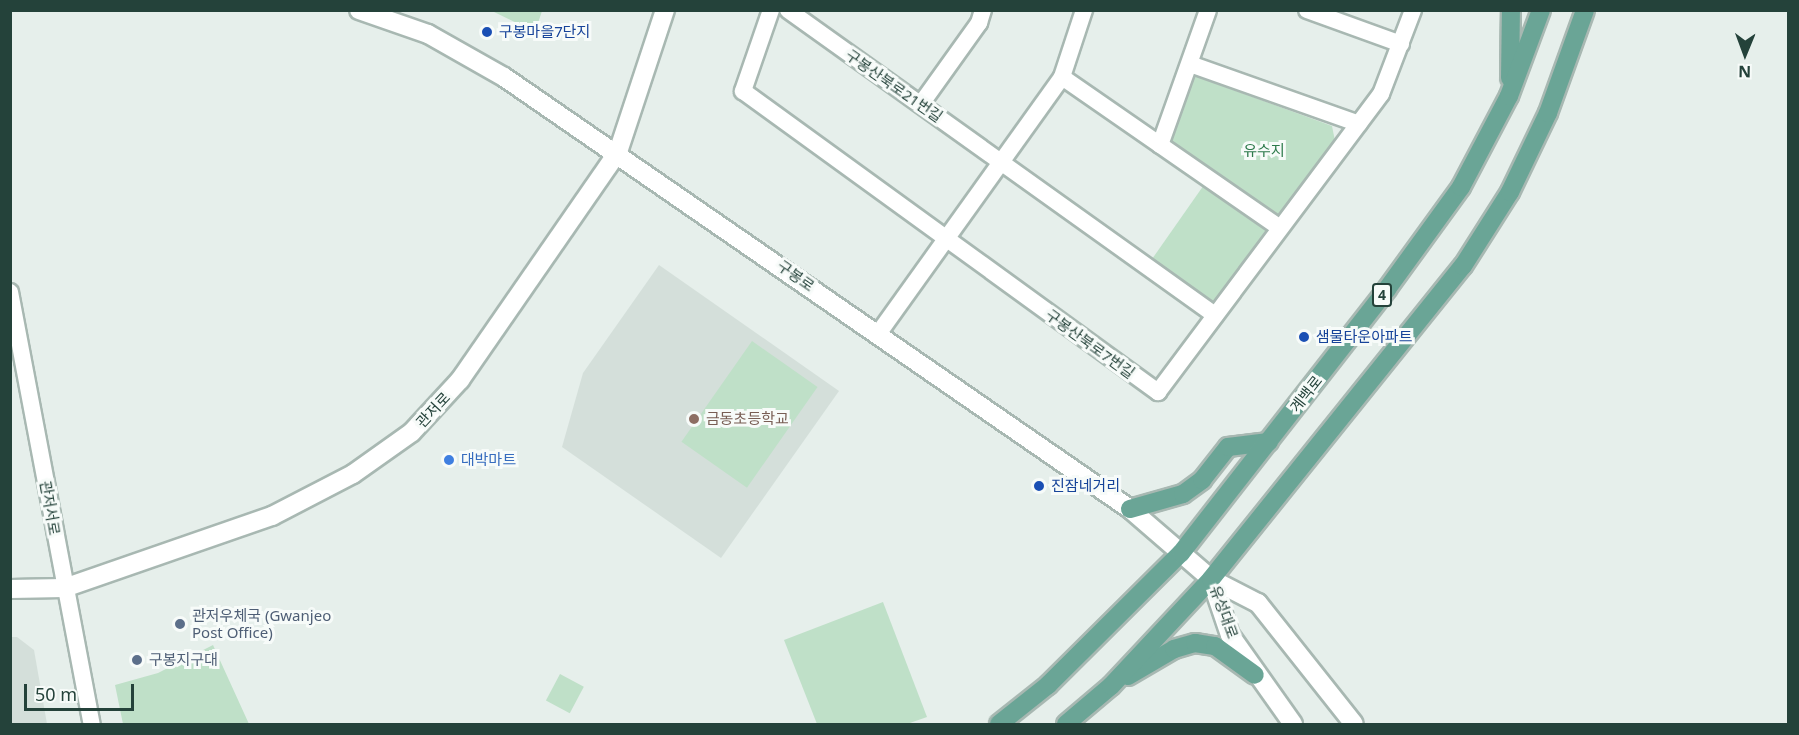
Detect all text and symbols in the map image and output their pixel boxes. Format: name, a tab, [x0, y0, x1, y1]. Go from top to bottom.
place label: 구봉마을7단지	[499, 23, 590, 41]
north arrow	[1715, 24, 1775, 84]
marker: 구봉마을7단지	[480, 25, 494, 39]
street label: 구봉산북로21번길	[842, 46, 946, 126]
text: N	[1738, 61, 1751, 83]
park label: 유수지	[1243, 142, 1285, 160]
street label: 구봉로	[774, 257, 818, 295]
road number: 4	[1372, 284, 1392, 306]
street label: 구봉산북로7번길	[1042, 306, 1138, 382]
place label: 샘물타운아파트	[1316, 328, 1413, 346]
marker: 샘물타운아파트	[1297, 330, 1311, 344]
street label: 계백로	[1286, 372, 1326, 416]
street label: 관저로	[412, 389, 454, 431]
place label: 금동초등학교	[706, 410, 789, 428]
marker: 금동초등학교	[687, 412, 701, 426]
place label: 대박마트	[461, 451, 516, 469]
marker: 대박마트	[442, 453, 456, 467]
place label: 진잠네거리	[1051, 477, 1120, 495]
street label: 관저서로	[36, 479, 64, 537]
marker: 진잠네거리	[1032, 479, 1046, 493]
street label: 유성대로	[1206, 583, 1242, 641]
place label: 관저우체국 (Gwanjeo Post Office)	[192, 606, 331, 641]
marker: 관저우체국 (Gwanjeo Post Office)	[173, 617, 187, 631]
place label: 구봉지구대	[149, 651, 218, 669]
marker: 구봉지구대	[130, 653, 144, 667]
scale bar	[27, 672, 136, 710]
text: 50 m	[35, 682, 77, 706]

